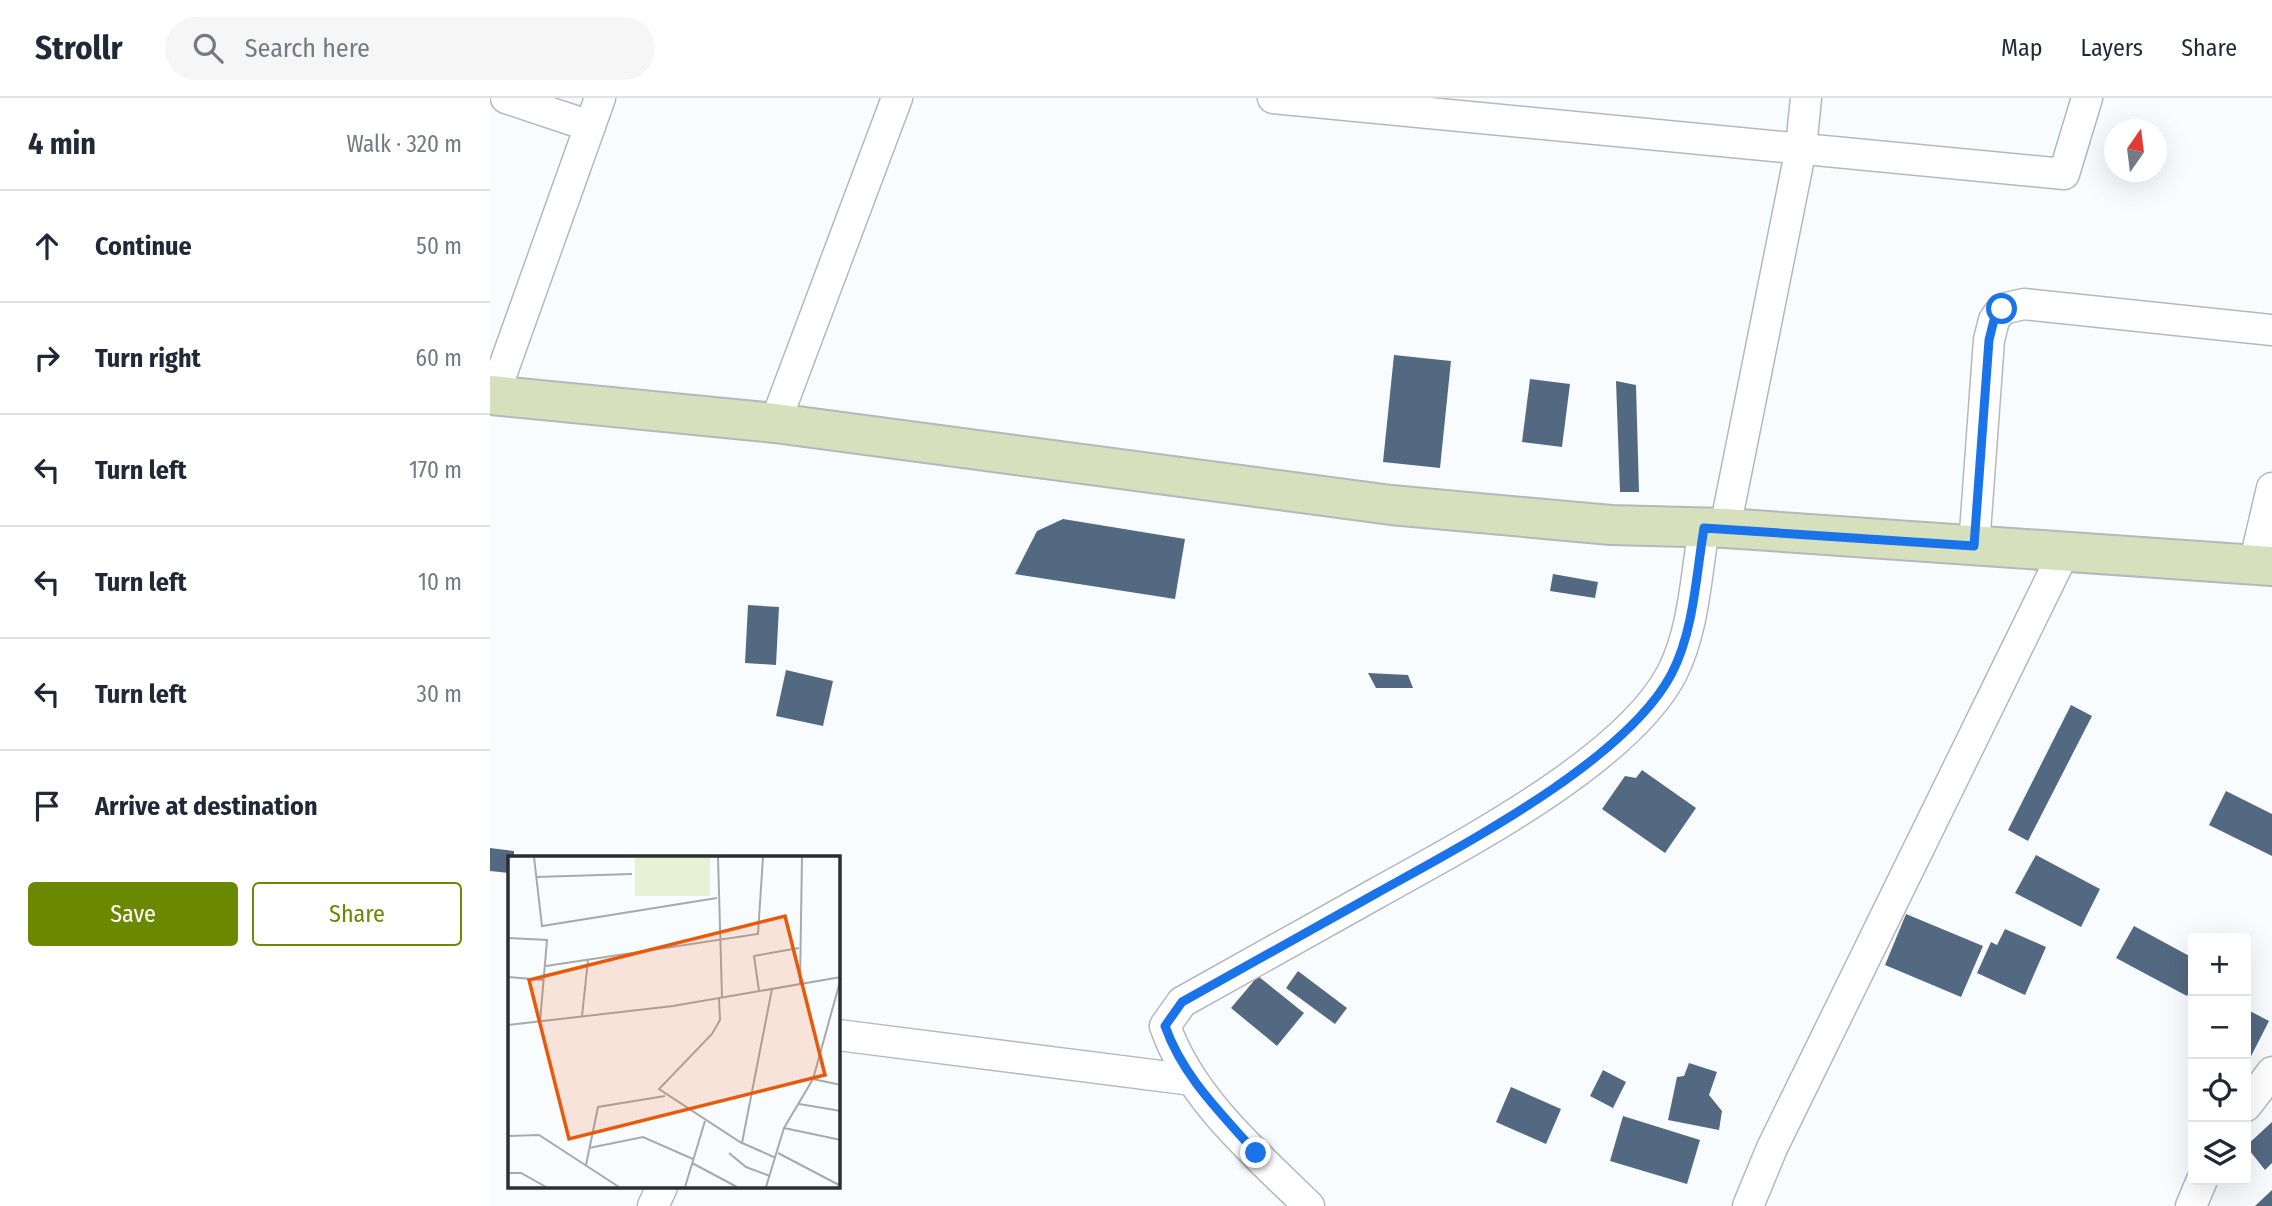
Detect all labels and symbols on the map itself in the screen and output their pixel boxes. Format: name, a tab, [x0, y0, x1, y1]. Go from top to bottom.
north arrow	[2104, 119, 2167, 182]
route start	[1986, 293, 2017, 324]
inset map	[508, 856, 840, 1188]
route end	[1240, 1137, 1271, 1168]

